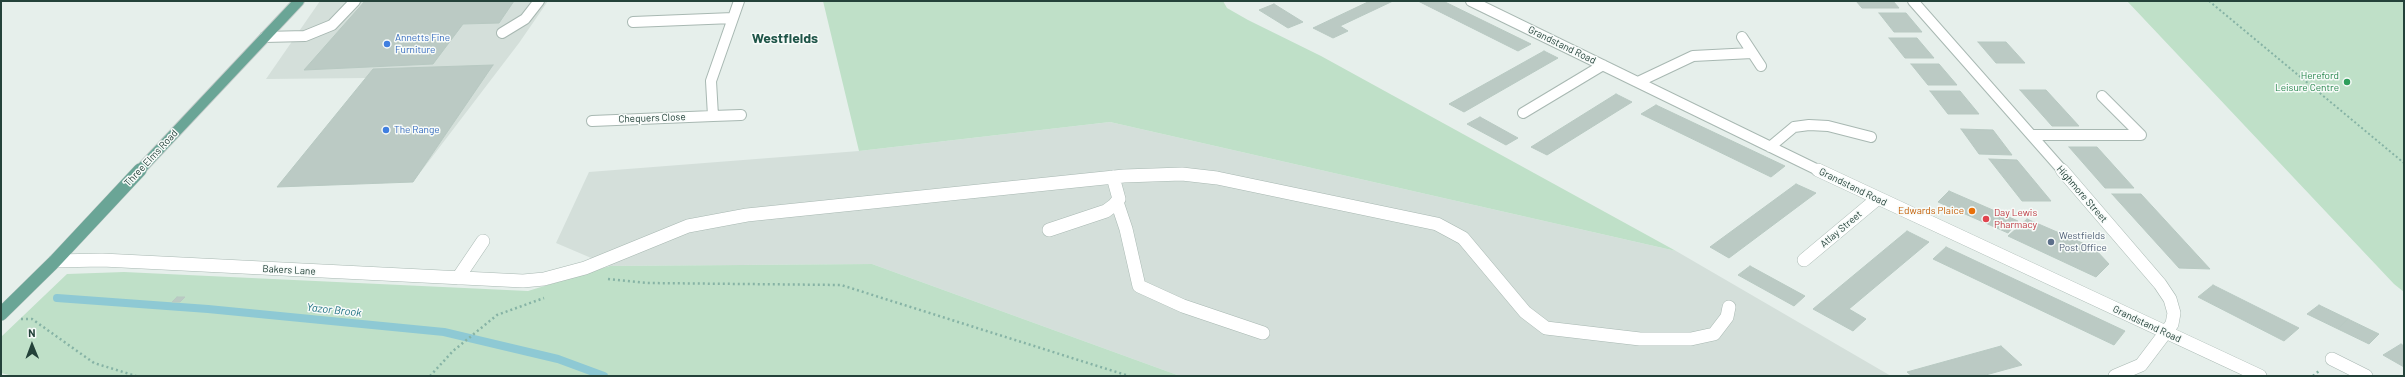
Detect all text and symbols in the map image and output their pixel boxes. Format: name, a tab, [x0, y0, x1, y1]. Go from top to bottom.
street label: Grandstand Road	[1526, 23, 1598, 67]
district label: Westfields	[752, 30, 818, 46]
place label: Annetts Fine Furniture	[395, 32, 450, 56]
marker: Annetts Fine Furniture	[382, 39, 392, 49]
place label: Hereford Leisure Centre	[2275, 70, 2339, 94]
marker: Hereford Leisure Centre	[2342, 77, 2352, 87]
street label: Chequers Close	[618, 111, 686, 125]
place label: The Range	[394, 124, 440, 136]
marker: The Range	[381, 125, 391, 135]
street label: Three Elms Road	[122, 127, 180, 189]
street label: Highmore Street	[2054, 163, 2110, 225]
street label: Grandstand Road	[1817, 165, 1889, 209]
place label: Edwards Plaice	[1898, 205, 1964, 217]
marker: Edwards Plaice	[1967, 206, 1977, 216]
place label: Day Lewis Pharmacy	[1994, 207, 2037, 230]
street label: Atlay Street	[1818, 208, 1864, 250]
marker: Day Lewis Pharmacy	[1981, 214, 1991, 224]
place label: Westfields Post Office	[2059, 230, 2107, 254]
marker: Westfields Post Office	[2046, 237, 2056, 247]
street label: Bakers Lane	[262, 263, 316, 277]
water label: Yazor Brook	[306, 301, 362, 319]
street label: Grandstand Road	[2111, 303, 2183, 345]
north arrow	[12, 325, 52, 365]
text: N	[28, 326, 36, 339]

